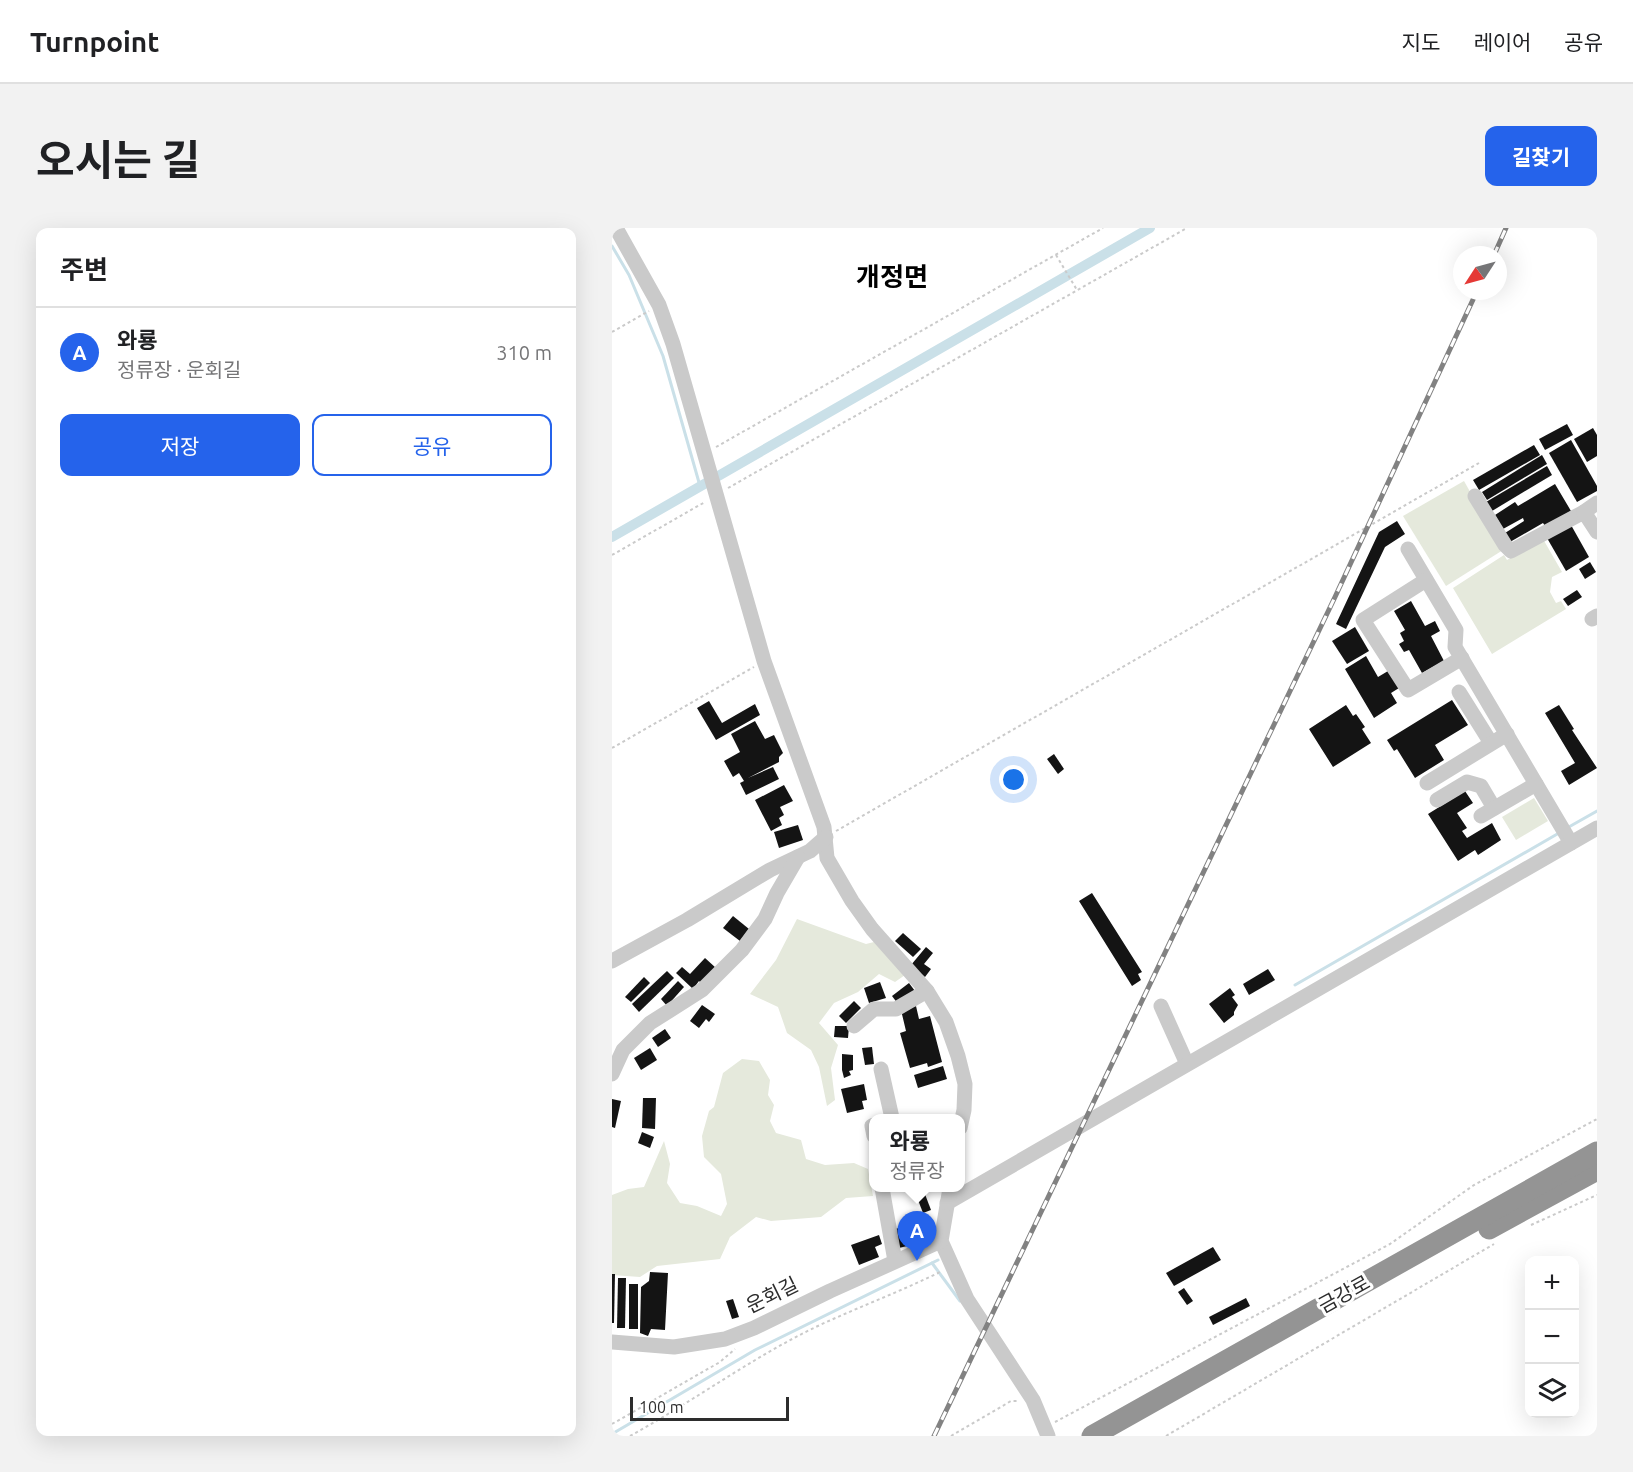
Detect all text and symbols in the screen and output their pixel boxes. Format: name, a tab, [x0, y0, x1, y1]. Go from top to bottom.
text: Turnpoint	[30, 26, 159, 57]
text: 지도	[1402, 30, 1440, 54]
text: 레이어	[1473, 30, 1531, 54]
text: 공유	[1564, 30, 1603, 54]
button: 길찾기	[1485, 126, 1597, 186]
text: 오시는 길	[36, 136, 201, 183]
north arrow	[1453, 246, 1507, 300]
text: 주변	[60, 255, 108, 284]
district label: 개정면	[856, 262, 928, 291]
text: 와룡	[117, 327, 157, 352]
text: A	[72, 341, 87, 364]
text: 310 m	[496, 341, 552, 364]
text: 정류장 · 운회길	[117, 358, 241, 381]
button: 저장	[60, 414, 300, 476]
button: 공유	[312, 414, 552, 476]
your location	[999, 765, 1028, 794]
popup	[869, 1114, 965, 1192]
text: 와룡	[889, 1128, 930, 1153]
text: 정류장	[889, 1159, 945, 1182]
pin: A	[898, 1212, 936, 1261]
map controls	[1525, 1256, 1579, 1418]
button: +	[1525, 1256, 1579, 1310]
street label: 금강로	[1314, 1270, 1373, 1317]
street label: 운회길	[742, 1272, 802, 1317]
button: −	[1525, 1310, 1579, 1364]
button: layers	[1525, 1364, 1579, 1418]
scale bar	[630, 1394, 789, 1422]
text: 100 m	[639, 1398, 684, 1416]

